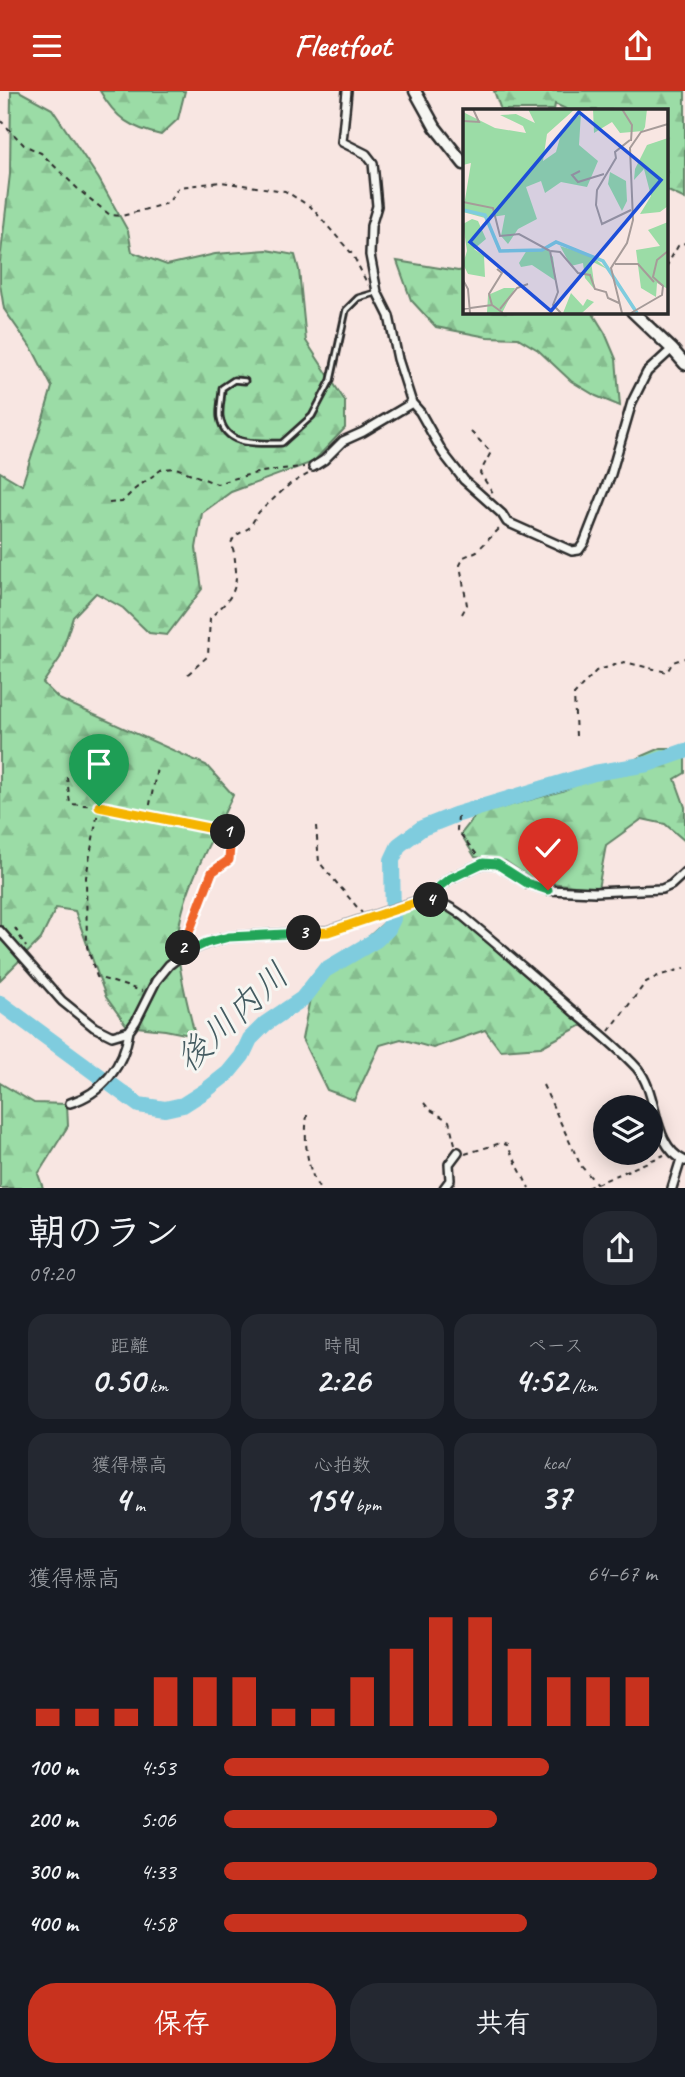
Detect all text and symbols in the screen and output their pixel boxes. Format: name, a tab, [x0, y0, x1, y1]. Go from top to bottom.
text: Fleetfoot	[294, 25, 391, 66]
icon: menu	[28, 27, 66, 65]
icon: share	[619, 27, 657, 65]
inset map	[463, 109, 668, 313]
pin	[69, 734, 129, 806]
icon: arrive	[80, 745, 118, 783]
pin: 1	[210, 815, 246, 849]
pin	[518, 818, 578, 890]
text: 1	[223, 819, 232, 843]
icon: check	[529, 829, 567, 867]
pin: 4	[414, 883, 448, 917]
text: 4	[426, 887, 435, 911]
pin: 3	[286, 915, 322, 951]
text: 3	[299, 920, 308, 944]
pin: 2	[166, 931, 200, 965]
text: 2	[178, 935, 187, 959]
water label: 後川内川	[165, 953, 299, 1081]
map controls	[593, 1095, 663, 1165]
button: layers	[593, 1095, 663, 1165]
text: 朝のラン	[28, 1209, 180, 1256]
button: share	[583, 1211, 657, 1285]
text: 09:20	[28, 1259, 74, 1288]
text: 距離	[110, 1334, 149, 1358]
text: 時間	[323, 1334, 362, 1358]
text: ペース	[528, 1334, 583, 1358]
text: 0.50	[91, 1358, 145, 1403]
text: 2:26	[315, 1358, 370, 1403]
text: 4:52	[514, 1358, 568, 1403]
text: km	[145, 1374, 168, 1398]
text: /km	[568, 1374, 597, 1398]
text: kcal	[543, 1451, 568, 1475]
text: 獲得標高	[91, 1453, 168, 1477]
text: 心拍数	[314, 1453, 371, 1477]
text: 37	[540, 1475, 571, 1520]
text: 4	[114, 1477, 130, 1522]
text: 154	[304, 1477, 351, 1522]
text: m	[130, 1493, 145, 1517]
text: bpm	[351, 1493, 381, 1517]
text: 64–67 m	[587, 1559, 657, 1588]
text: 獲得標高	[28, 1564, 120, 1593]
text: 100 m	[28, 1753, 78, 1782]
text: 4:53	[140, 1753, 176, 1782]
text: 200 m	[28, 1805, 78, 1834]
text: 5:06	[140, 1805, 176, 1834]
text: 300 m	[28, 1857, 78, 1886]
text: 4:33	[140, 1857, 176, 1886]
text: 400 m	[28, 1909, 78, 1938]
text: 4:58	[140, 1909, 176, 1938]
button: 保存	[28, 1983, 336, 2063]
button: 共有	[350, 1983, 657, 2063]

